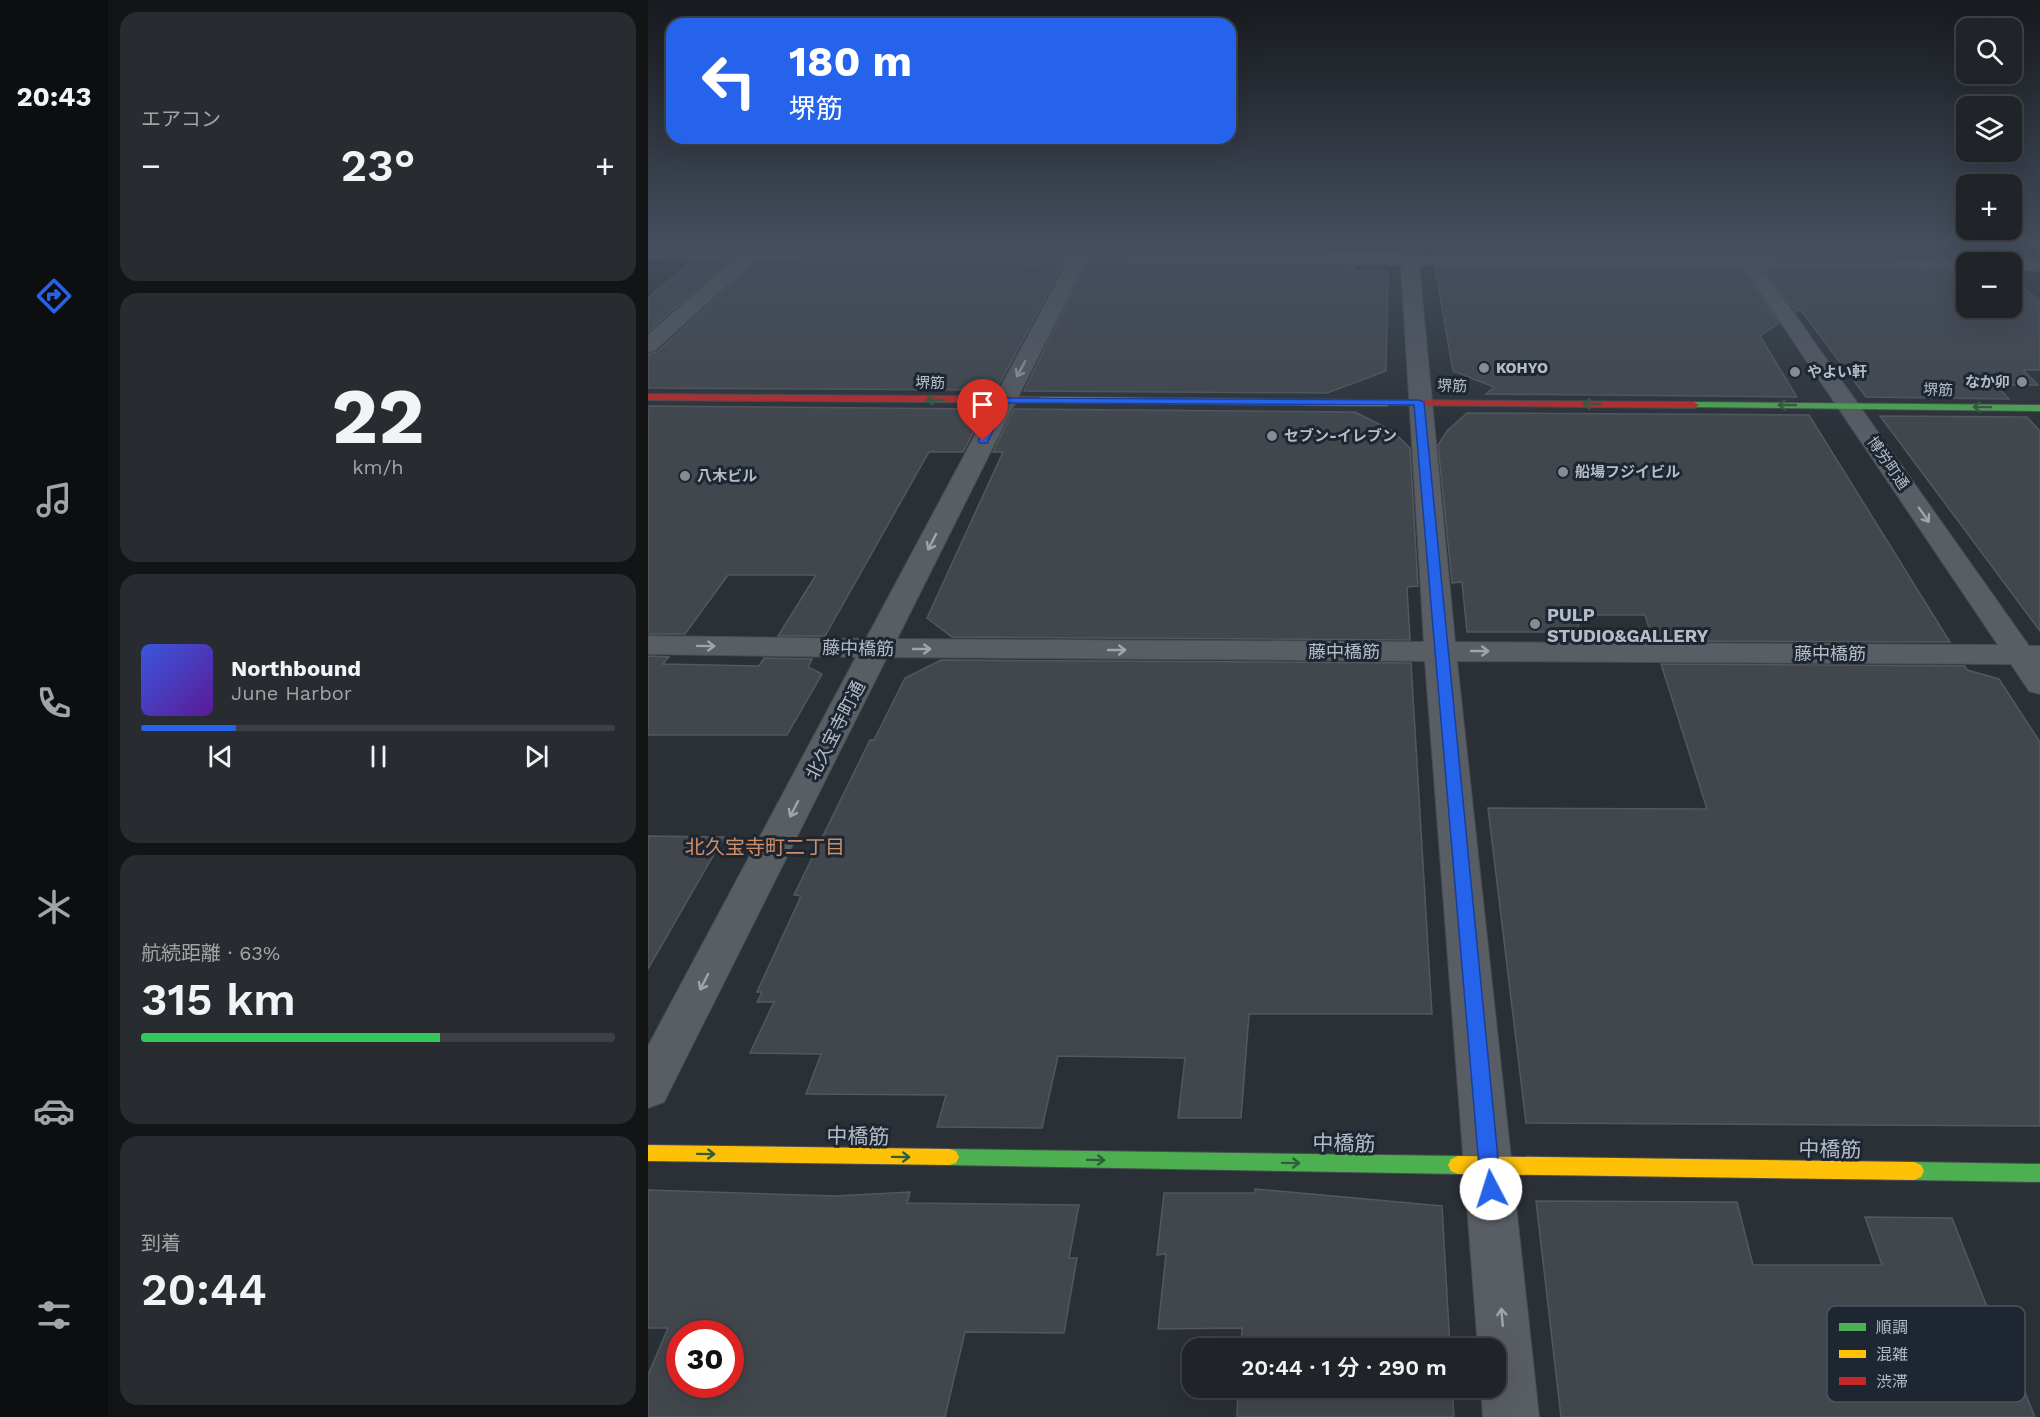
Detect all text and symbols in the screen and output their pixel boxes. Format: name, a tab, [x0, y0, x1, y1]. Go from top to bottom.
map controls	[1956, 18, 2022, 318]
button: search	[1956, 18, 2022, 84]
text: 180 m	[789, 37, 912, 86]
icon: left	[690, 42, 768, 120]
text: 20:43	[16, 81, 92, 113]
text: 堺筋	[789, 93, 843, 125]
button: layers	[1956, 96, 2022, 162]
text: エアコン	[141, 107, 221, 131]
text: 23°	[341, 139, 415, 192]
text: −	[141, 146, 161, 185]
text: +	[595, 146, 615, 185]
button: +	[1956, 174, 2022, 240]
button: −	[1956, 252, 2022, 318]
icon: directions	[33, 275, 75, 317]
one-way arrow	[1014, 359, 1026, 377]
place label: KOHYO	[1496, 359, 1548, 377]
marker: KOHYO	[1477, 361, 1491, 375]
place label: やよい軒	[1807, 363, 1867, 381]
marker: やよい軒	[1788, 365, 1802, 379]
text: 22	[332, 370, 424, 462]
place label: なか卯	[1965, 373, 2010, 391]
street label: 堺筋	[915, 374, 945, 392]
marker: なか卯	[2015, 375, 2029, 389]
street label: 堺筋	[1437, 377, 1467, 395]
pin	[957, 379, 1008, 441]
street label: 堺筋	[1923, 381, 1953, 399]
icon: arrive	[966, 388, 999, 421]
one-way arrow	[925, 394, 945, 406]
one-way arrow	[1582, 398, 1602, 410]
one-way arrow	[1777, 399, 1797, 411]
one-way arrow	[1972, 401, 1992, 413]
place label: セブン-イレブン	[1284, 427, 1397, 445]
marker: セブン-イレブン	[1265, 429, 1279, 443]
street label: 博労町通	[1863, 433, 1913, 493]
text: km/h	[352, 455, 404, 479]
place label: 船場フジイビル	[1575, 463, 1680, 481]
marker: 船場フジイビル	[1556, 465, 1570, 479]
place label: 八木ビル	[697, 467, 757, 485]
marker: 八木ビル	[678, 469, 692, 483]
icon: music	[33, 479, 75, 521]
one-way arrow	[1918, 507, 1930, 523]
one-way arrow	[925, 533, 937, 551]
place label: PULP STUDIO&GALLERY	[1547, 604, 1708, 646]
marker: PULP STUDIO&GALLERY	[1528, 617, 1542, 631]
street label: 藤中橋筋	[822, 637, 894, 659]
one-way arrow	[696, 640, 716, 651]
street label: 藤中橋筋	[1308, 641, 1380, 662]
one-way arrow	[912, 643, 932, 655]
street label: 藤中橋筋	[1794, 643, 1866, 664]
one-way arrow	[1107, 644, 1127, 656]
one-way arrow	[1470, 645, 1490, 657]
text: Northbound	[231, 656, 361, 681]
street label: 北久宝寺町通	[801, 677, 869, 783]
text: June Harbor	[231, 681, 352, 705]
icon: phone	[33, 682, 75, 724]
icon: previous	[204, 740, 237, 773]
icon: pause	[362, 740, 395, 773]
icon: next	[520, 740, 553, 773]
one-way arrow	[788, 799, 799, 817]
district label: 北久宝寺町二丁目	[685, 835, 845, 859]
icon: climate	[33, 886, 75, 928]
text: 航続距離 · 63%	[141, 941, 280, 965]
one-way arrow	[698, 972, 709, 990]
text: 315 km	[141, 973, 296, 1026]
icon: car	[33, 1090, 75, 1132]
street label: 中橋筋	[826, 1123, 890, 1149]
street label: 中橋筋	[1312, 1130, 1376, 1156]
street label: 中橋筋	[1798, 1136, 1862, 1162]
one-way arrow	[696, 1148, 716, 1160]
one-way arrow	[891, 1151, 911, 1163]
one-way arrow	[1086, 1155, 1106, 1166]
position arrow	[1459, 1157, 1523, 1221]
one-way arrow	[1281, 1158, 1301, 1169]
text: 到着	[141, 1231, 181, 1255]
text: 20:44	[141, 1263, 267, 1316]
icon: filters	[33, 1294, 75, 1336]
legend	[1827, 1306, 2025, 1402]
one-way arrow	[1496, 1307, 1507, 1327]
text: 順調	[1876, 1318, 1908, 1337]
speed limit sign: 30	[666, 1320, 744, 1398]
text: 混雑	[1876, 1345, 1908, 1364]
text: 20:44 · 1 分 · 290 m	[1241, 1355, 1447, 1380]
text: 渋滞	[1876, 1372, 1908, 1391]

